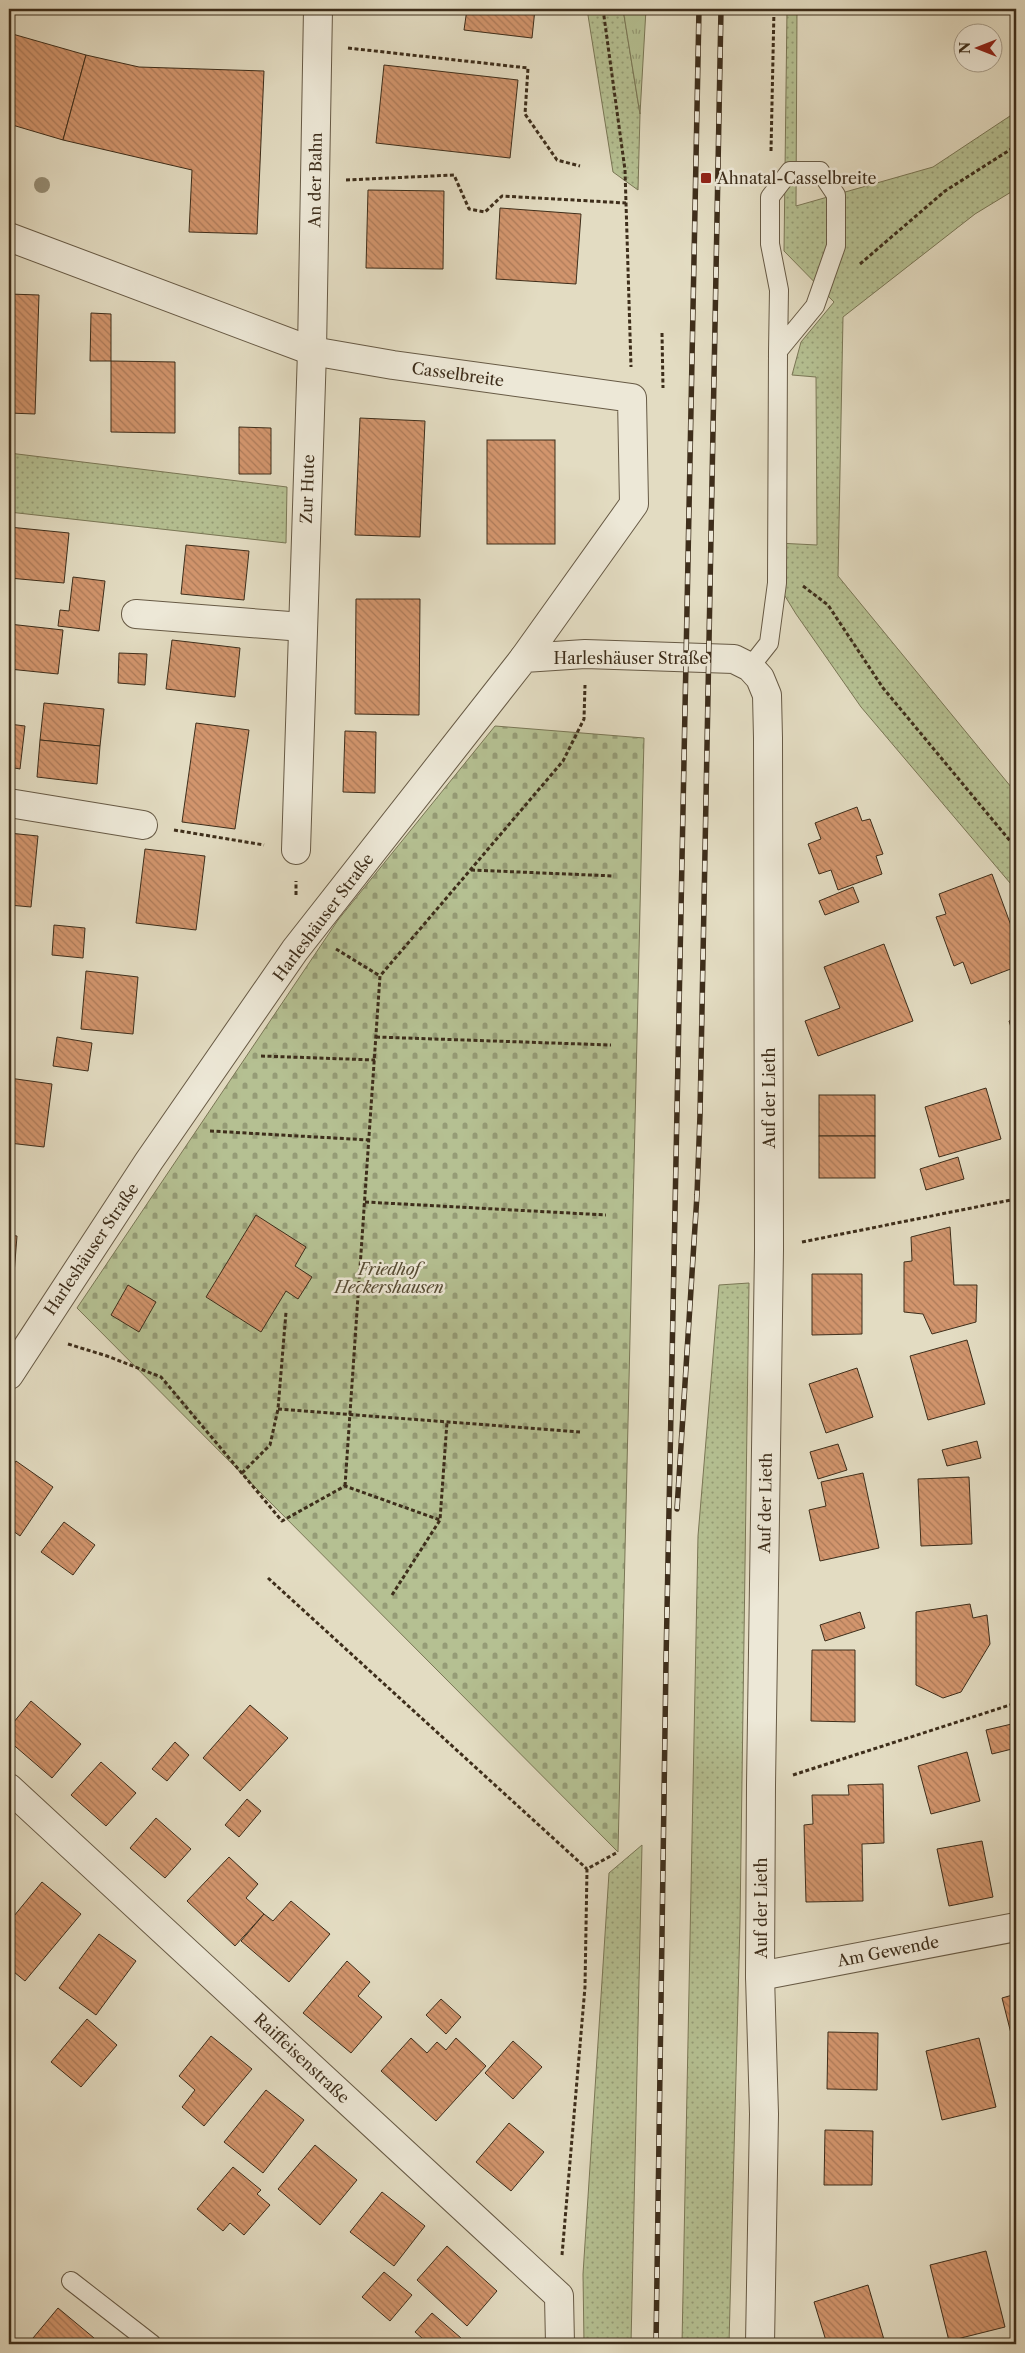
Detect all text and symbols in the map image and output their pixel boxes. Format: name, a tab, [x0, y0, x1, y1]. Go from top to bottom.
north arrow	[952, 22, 1002, 72]
text: N	[956, 42, 974, 54]
street label: An der Bahn	[304, 132, 326, 229]
place label: Ahnatal-Casselbreite	[716, 168, 877, 188]
marker: Ahnatal-Casselbreite	[699, 171, 713, 185]
street label: Casselbreite	[411, 358, 506, 390]
street label: Zur Hute	[296, 454, 318, 524]
street label: Harleshäuser Straße	[554, 648, 708, 668]
street label: Harleshäuser Straße	[268, 849, 378, 985]
street label: Auf der Lieth	[759, 1048, 779, 1149]
street label: Harleshäuser Straße	[39, 1179, 143, 1319]
park label: Friedhof Heckershausen	[332, 1259, 444, 1297]
street label: Auf der Lieth	[754, 1452, 776, 1555]
street label: Auf der Lieth	[751, 1858, 771, 1959]
street label: Am Gewende	[834, 1931, 941, 1971]
street label: Raiffeisenstraße	[250, 2009, 354, 2107]

